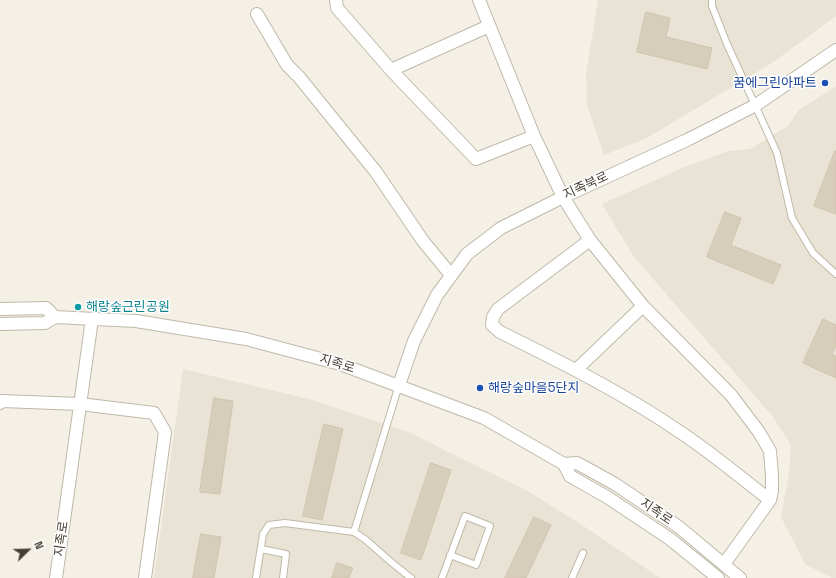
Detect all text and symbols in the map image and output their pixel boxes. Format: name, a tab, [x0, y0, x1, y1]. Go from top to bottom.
place label: 꿈에그린아파트	[733, 75, 817, 91]
marker: 꿈에그린아파트	[820, 78, 830, 88]
street label: 지족북로	[561, 169, 611, 203]
place label: 해랑숲근린공원	[86, 299, 170, 315]
marker: 해랑숲근린공원	[73, 302, 83, 312]
street label: 지족로	[318, 351, 356, 377]
place label: 해랑숲마을5단지	[488, 380, 580, 396]
marker: 해랑숲마을5단지	[475, 383, 485, 393]
street label: 지족로	[637, 496, 675, 528]
street label: 지족로	[52, 520, 72, 558]
north arrow	[8, 530, 48, 570]
text: N	[31, 539, 47, 551]

